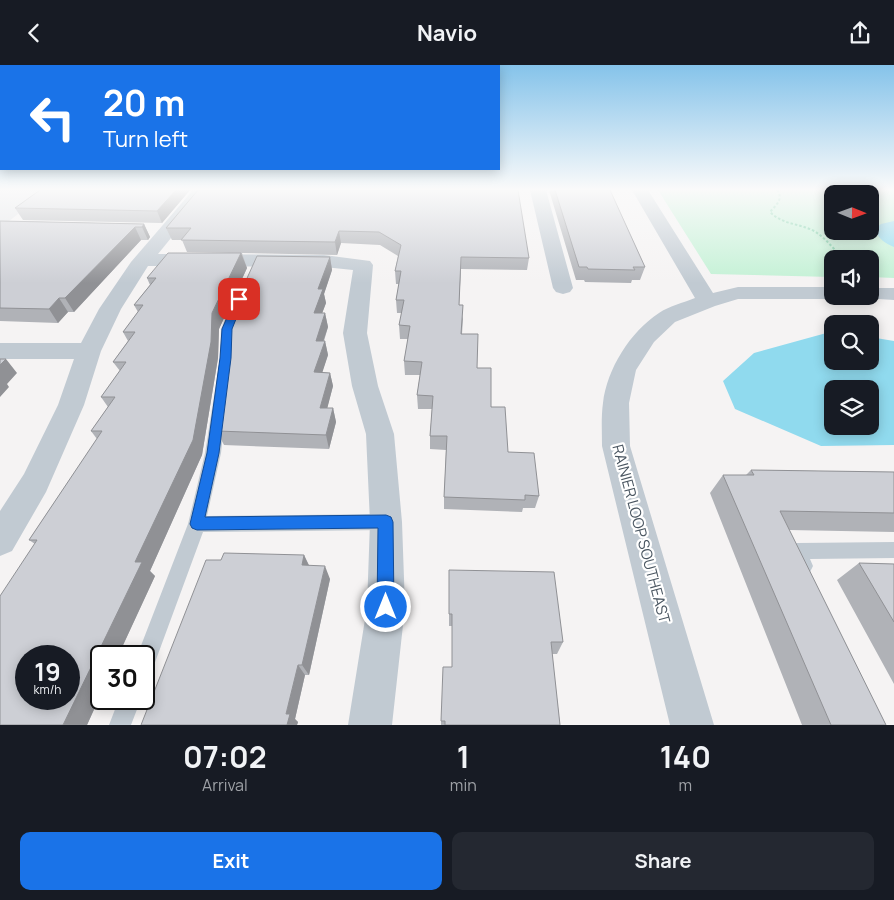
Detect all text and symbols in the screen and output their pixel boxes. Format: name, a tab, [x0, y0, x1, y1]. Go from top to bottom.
text: Navio	[417, 18, 477, 48]
icon: back	[20, 19, 48, 47]
icon: share	[846, 19, 874, 47]
text: 20 m	[103, 79, 185, 127]
icon: left	[20, 85, 85, 150]
text: Turn left	[103, 124, 188, 154]
north arrow	[824, 185, 879, 240]
map controls	[824, 185, 879, 435]
button: sound	[824, 250, 879, 305]
pin	[218, 278, 260, 320]
icon: arrive	[225, 285, 253, 313]
button: search	[824, 315, 879, 370]
button: layers	[824, 380, 879, 435]
street label: RAINIER LOOP SOUTHEAST	[608, 442, 675, 626]
position arrow	[359, 580, 411, 632]
speed limit sign: 30	[90, 645, 155, 710]
text: 19	[34, 654, 61, 689]
text: km/h	[34, 681, 61, 698]
text: 07:02	[183, 736, 267, 777]
text: 1	[457, 736, 470, 777]
text: 140	[660, 736, 711, 777]
text: Arrival	[202, 774, 248, 796]
text: min	[450, 774, 477, 796]
text: m	[679, 774, 692, 796]
button: Exit	[20, 832, 442, 890]
button: Share	[452, 832, 874, 890]

